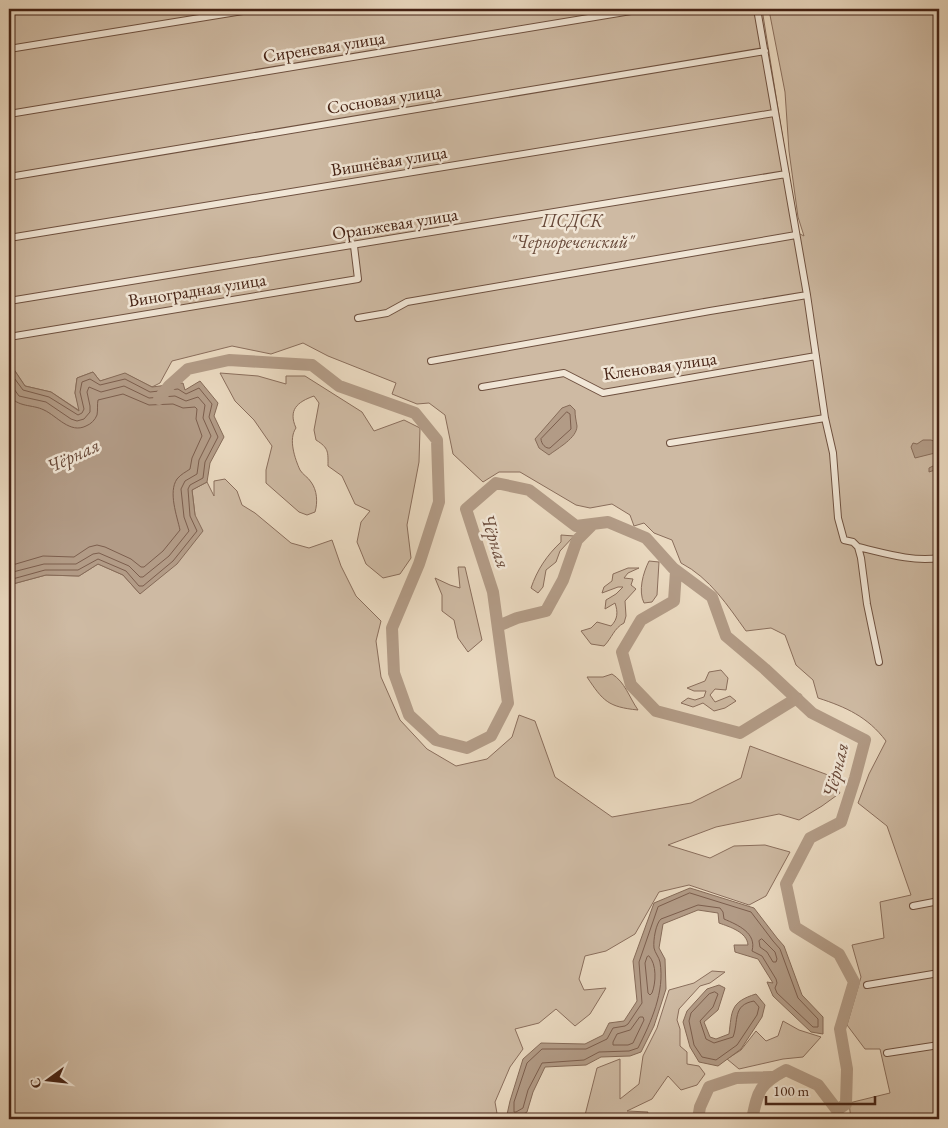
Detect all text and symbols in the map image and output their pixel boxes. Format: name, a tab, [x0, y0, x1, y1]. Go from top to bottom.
street label: Сиреневая улица	[261, 25, 388, 68]
street label: Сосновая улица	[325, 78, 444, 119]
street label: Вишнёвая улица	[329, 140, 450, 181]
street label: Оранжевая улица	[330, 202, 460, 245]
park label: ПСДСК "Чернореченский"	[510, 209, 636, 254]
street label: Виноградная улица	[126, 267, 268, 312]
street label: Кленовая улица	[602, 346, 719, 385]
water label: Чёрная	[43, 432, 104, 479]
water label: Чёрная	[475, 511, 516, 572]
water label: Чёрная	[817, 740, 854, 800]
north arrow	[22, 1056, 72, 1106]
scale bar	[766, 1073, 874, 1105]
text: С	[25, 1076, 45, 1090]
text: 100 m	[773, 1081, 810, 1100]

